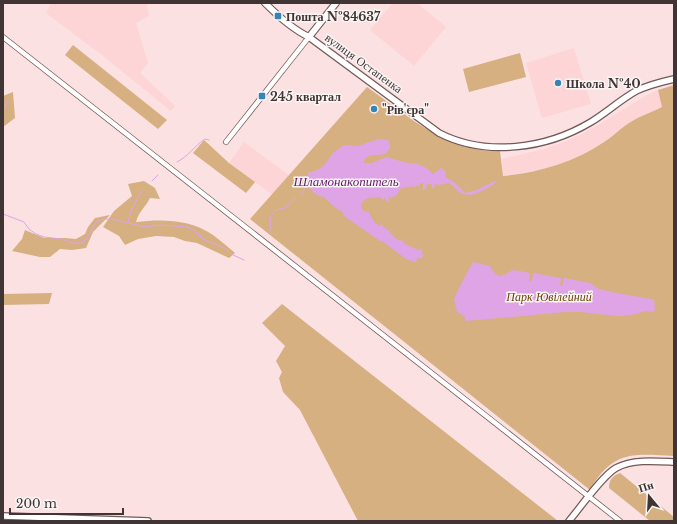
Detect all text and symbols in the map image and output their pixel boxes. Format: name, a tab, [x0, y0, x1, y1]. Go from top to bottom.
place label: Пошта №84637	[286, 9, 381, 24]
marker: Пошта №84637	[273, 11, 283, 21]
street label: вулиця Остапенка	[322, 30, 406, 97]
place label: Школа №40	[566, 76, 641, 91]
marker: Школа №40	[553, 78, 563, 88]
place label: 245 квартал	[270, 89, 341, 104]
marker: 245 квартал	[257, 91, 267, 101]
place label: "Рів'єра"	[382, 102, 429, 117]
marker: "Рів'єра"	[369, 104, 379, 114]
water label: Шламонакопитель	[292, 173, 399, 190]
park label: Парк Ювілейний	[505, 289, 592, 304]
north arrow	[629, 476, 669, 516]
text: Пн	[637, 477, 656, 495]
scale bar	[10, 490, 123, 516]
text: 200 m	[16, 496, 57, 511]

